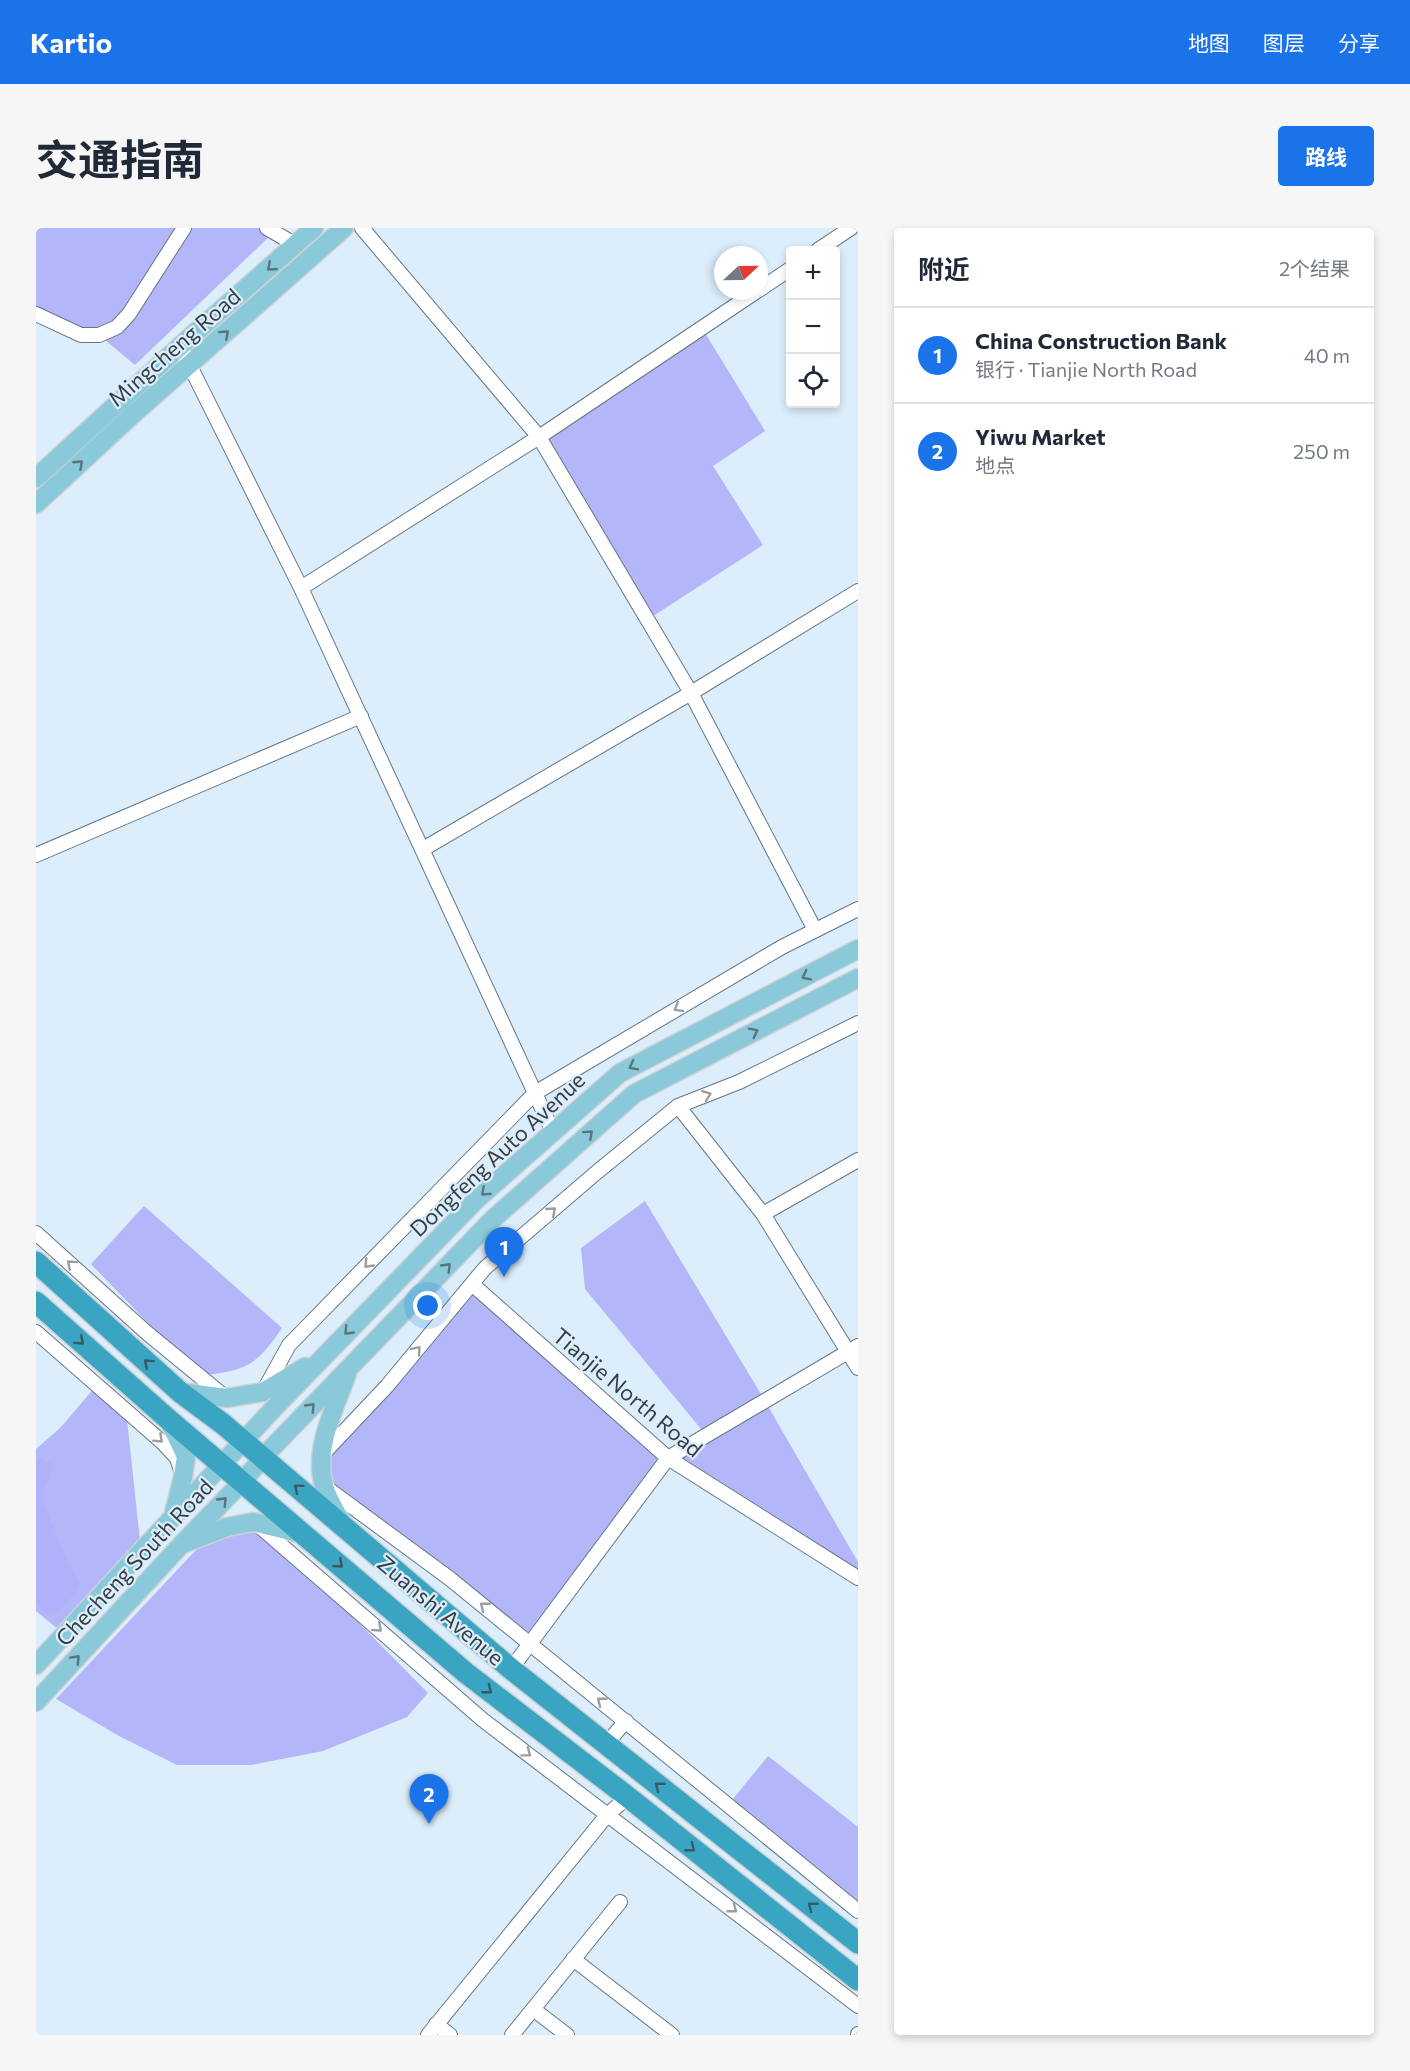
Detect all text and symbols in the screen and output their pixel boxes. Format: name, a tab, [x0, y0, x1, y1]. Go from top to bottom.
text: Kartio	[30, 25, 112, 59]
text: 地图	[1188, 30, 1230, 55]
text: 图层	[1263, 30, 1305, 55]
text: 分享	[1338, 30, 1380, 55]
button: 路线	[1278, 126, 1374, 186]
text: 交通指南	[36, 132, 204, 184]
north arrow	[714, 246, 768, 300]
map controls	[786, 246, 840, 408]
button: +	[786, 246, 840, 300]
text: 附近	[918, 253, 970, 284]
text: 2个结果	[1279, 256, 1350, 280]
one-way arrow	[267, 260, 277, 271]
street label: Mingcheng Road	[102, 282, 246, 412]
button: −	[786, 300, 840, 354]
text: China Construction Bank	[975, 327, 1227, 354]
one-way arrow	[218, 330, 228, 341]
text: 1	[933, 343, 942, 367]
text: 40 m	[1304, 343, 1350, 367]
button: locate	[786, 354, 840, 408]
text: 银行 · Tianjie North Road	[975, 357, 1197, 381]
text: Yiwu Market	[975, 423, 1106, 450]
text: 2	[932, 439, 943, 463]
text: 250 m	[1293, 439, 1350, 463]
text: 地点	[975, 453, 1015, 477]
one-way arrow	[72, 460, 83, 471]
one-way arrow	[802, 969, 812, 980]
one-way arrow	[674, 1001, 684, 1013]
one-way arrow	[747, 1028, 758, 1039]
one-way arrow	[629, 1059, 639, 1070]
street label: Dongfeng Auto Avenue	[404, 1066, 590, 1242]
one-way arrow	[701, 1089, 711, 1102]
one-way arrow	[582, 1130, 593, 1141]
one-way arrow	[481, 1185, 492, 1196]
one-way arrow	[545, 1207, 556, 1218]
pin: 1	[484, 1228, 524, 1277]
one-way arrow	[365, 1256, 376, 1267]
one-way arrow	[67, 1260, 78, 1271]
one-way arrow	[439, 1264, 450, 1275]
your location	[413, 1291, 442, 1320]
street label: Tianjie North Road	[548, 1322, 708, 1462]
one-way arrow	[345, 1324, 356, 1335]
one-way arrow	[73, 1334, 84, 1345]
one-way arrow	[409, 1346, 420, 1357]
one-way arrow	[144, 1359, 155, 1370]
one-way arrow	[303, 1404, 314, 1415]
one-way arrow	[152, 1432, 163, 1443]
street label: Checheng South Road	[50, 1473, 218, 1651]
one-way arrow	[294, 1484, 305, 1495]
one-way arrow	[216, 1498, 227, 1509]
street label: Zuanshi Avenue	[372, 1549, 510, 1671]
one-way arrow	[332, 1557, 343, 1568]
one-way arrow	[480, 1603, 491, 1614]
one-way arrow	[371, 1621, 382, 1632]
one-way arrow	[68, 1655, 79, 1666]
one-way arrow	[481, 1682, 492, 1693]
one-way arrow	[597, 1697, 608, 1708]
one-way arrow	[521, 1746, 532, 1757]
pin: 2	[410, 1774, 448, 1824]
one-way arrow	[655, 1782, 666, 1793]
one-way arrow	[685, 1840, 696, 1851]
one-way arrow	[726, 1902, 737, 1913]
one-way arrow	[808, 1903, 819, 1914]

